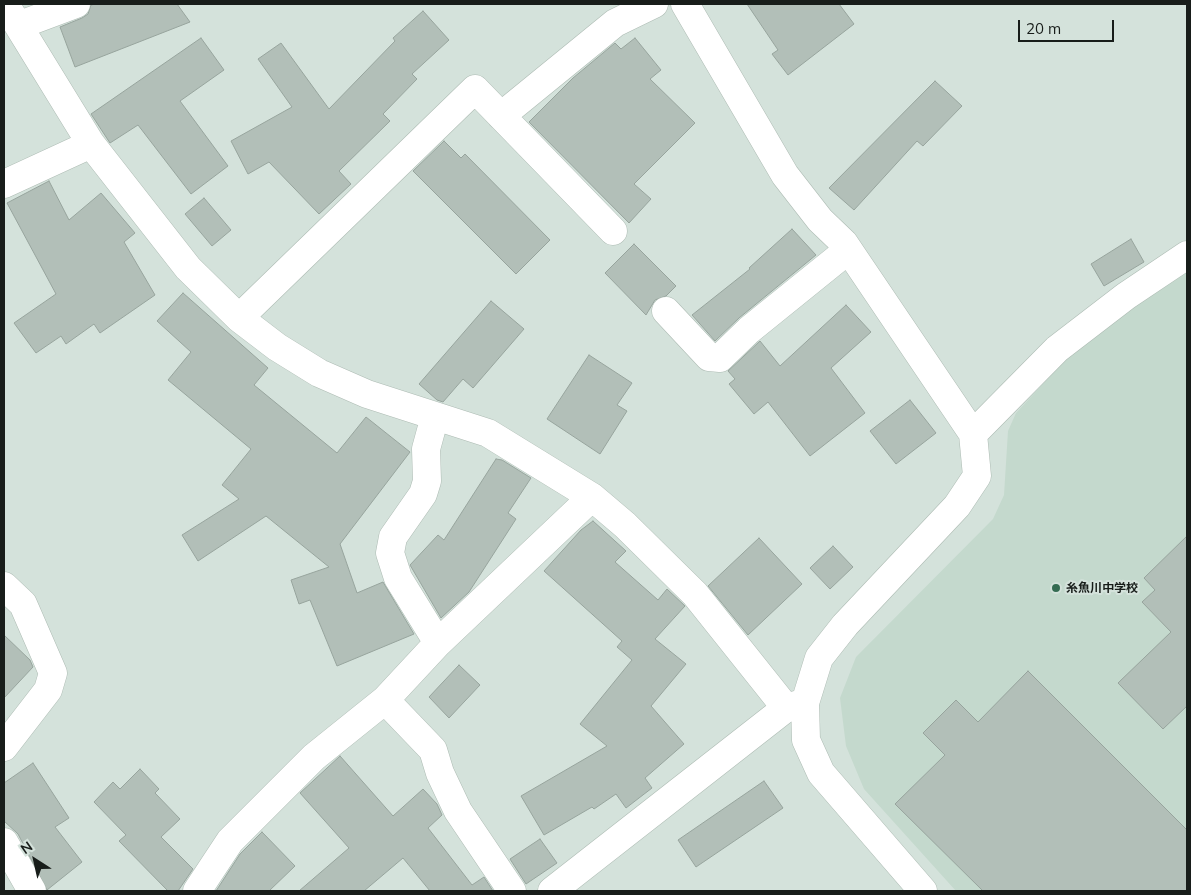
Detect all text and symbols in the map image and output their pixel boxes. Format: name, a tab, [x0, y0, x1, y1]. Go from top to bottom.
scale bar	[1021, 10, 1117, 42]
text: 20 m	[1026, 19, 1061, 38]
place label: 糸魚川中学校	[1066, 581, 1138, 595]
marker: 糸魚川中学校	[1050, 582, 1062, 594]
north arrow	[10, 835, 60, 885]
text: N	[17, 837, 36, 858]

